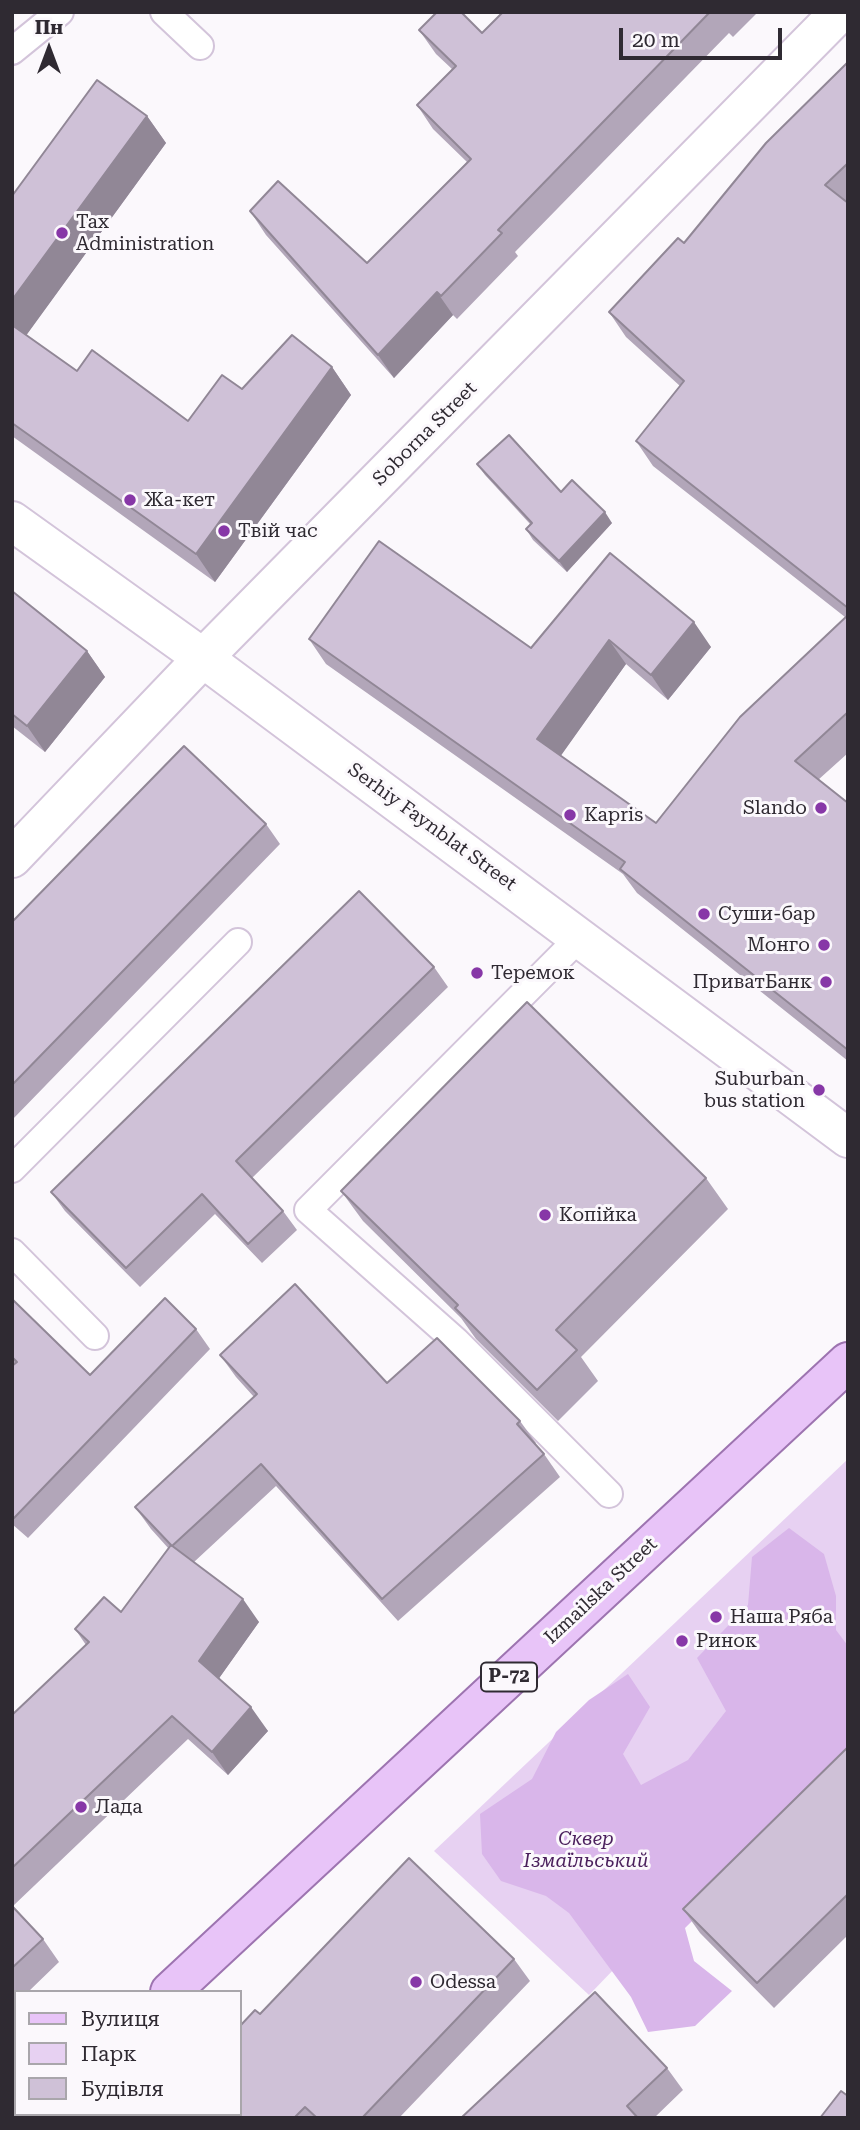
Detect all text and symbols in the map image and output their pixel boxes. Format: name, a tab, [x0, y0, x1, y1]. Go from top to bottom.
north arrow	[14, 14, 84, 84]
scale bar	[622, 14, 785, 58]
text: Пн	[35, 16, 63, 39]
text: 20 m	[632, 28, 680, 52]
place label: Tax Administration	[76, 211, 214, 255]
marker: Tax Administration	[54, 225, 70, 241]
street label: Soborna Street	[368, 377, 482, 491]
place label: Жа-кет	[144, 489, 215, 511]
marker: Жа-кет	[122, 492, 138, 508]
place label: Твій час	[238, 520, 318, 542]
marker: Твій час	[216, 523, 232, 539]
street label: Serhiy Faynblat Street	[343, 758, 521, 896]
place label: Slando	[743, 797, 807, 819]
marker: Slando	[813, 800, 829, 816]
place label: Kapris	[584, 804, 643, 826]
marker: Kapris	[562, 807, 578, 823]
place label: Суши-бар	[718, 903, 816, 925]
marker: Суши-бар	[696, 906, 712, 922]
place label: Монго	[747, 934, 810, 956]
marker: Монго	[816, 937, 832, 953]
place label: Теремок	[491, 962, 575, 984]
marker: Теремок	[469, 965, 485, 981]
place label: ПриватБанк	[693, 971, 812, 993]
marker: ПриватБанк	[818, 974, 834, 990]
place label: Suburban bus station	[704, 1068, 805, 1112]
marker: Suburban bus station	[811, 1082, 827, 1098]
place label: Копійка	[559, 1204, 637, 1226]
marker: Копійка	[537, 1207, 553, 1223]
street label: Izmailska Street	[540, 1533, 662, 1649]
place label: Наша Ряба	[730, 1606, 833, 1628]
marker: Наша Ряба	[708, 1609, 724, 1625]
place label: Ринок	[696, 1630, 757, 1652]
marker: Ринок	[674, 1633, 690, 1649]
road number: Р-72	[481, 1662, 537, 1692]
place label: Лада	[95, 1796, 142, 1818]
marker: Лада	[73, 1799, 89, 1815]
park label: Сквер Ізмаїльський	[524, 1828, 648, 1872]
place label: Odessa	[430, 1971, 496, 1993]
marker: Odessa	[408, 1974, 424, 1990]
legend	[14, 1990, 242, 2116]
text: Вулиця	[81, 2007, 160, 2031]
text: Парк	[81, 2042, 137, 2066]
text: Будівля	[81, 2077, 164, 2101]

